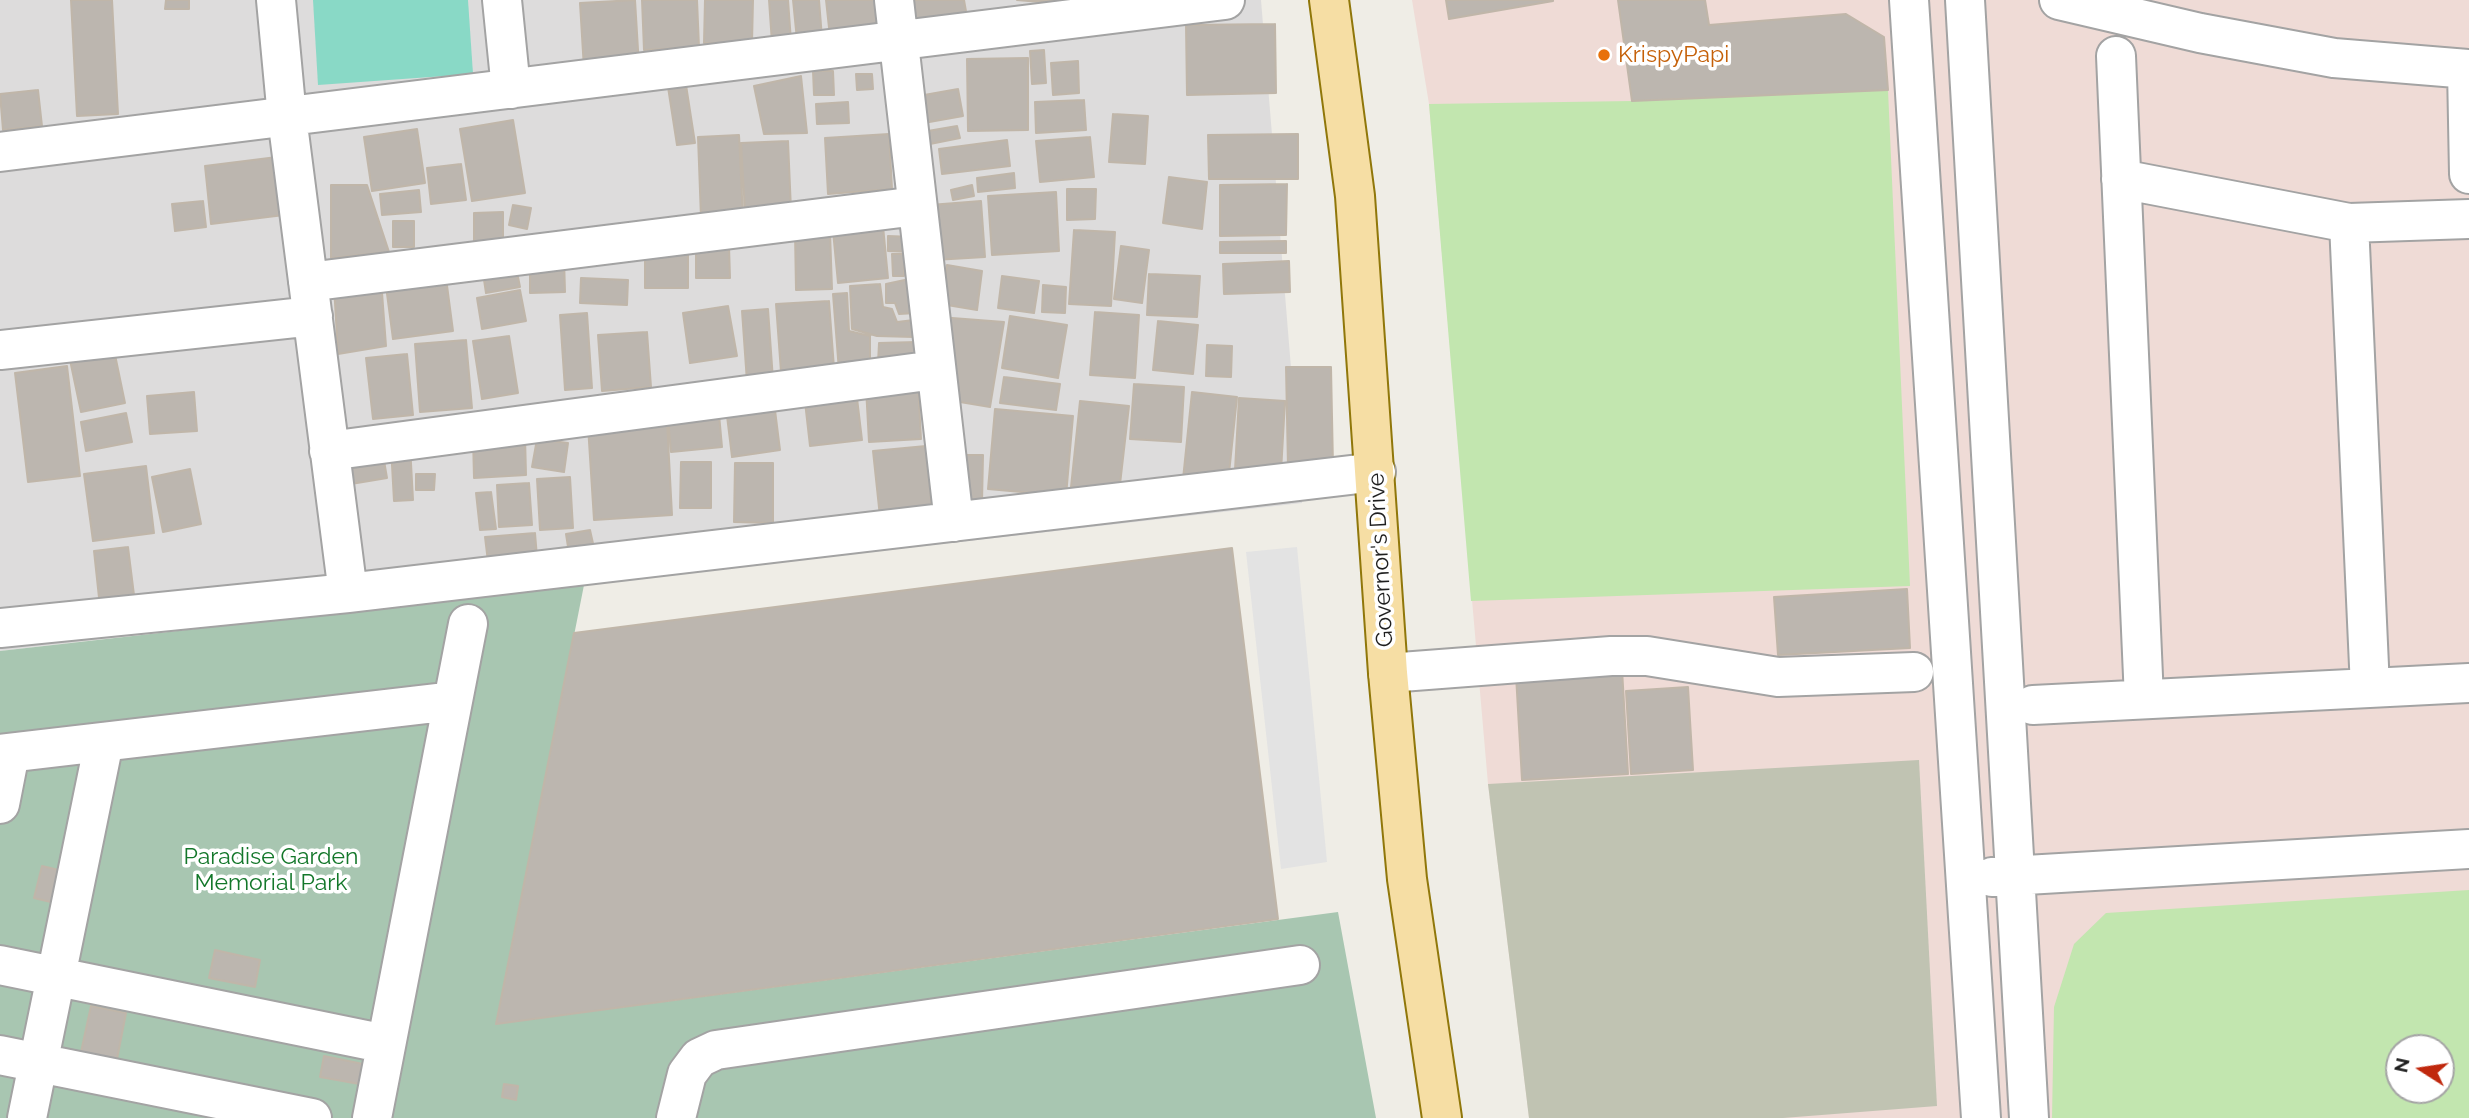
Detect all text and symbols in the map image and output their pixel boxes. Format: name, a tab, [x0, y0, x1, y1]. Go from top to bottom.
place label: KrispyPapi	[1618, 41, 1729, 69]
marker: KrispyPapi	[1596, 47, 1612, 63]
street label: Governor's Drive	[1363, 472, 1399, 648]
park label: Paradise Garden Memorial Park	[183, 843, 359, 897]
north arrow	[2385, 1034, 2455, 1104]
text: N	[2389, 1056, 2414, 1074]

